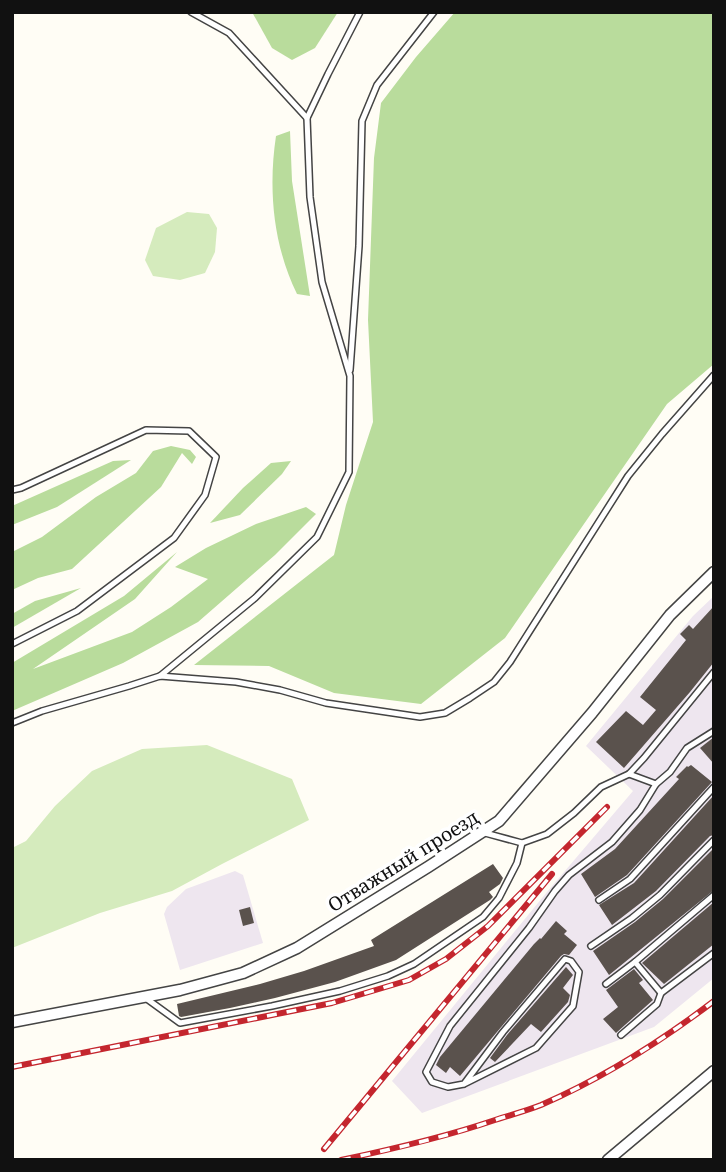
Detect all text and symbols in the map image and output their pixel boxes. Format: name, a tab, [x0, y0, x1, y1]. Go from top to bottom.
street label: Отважный проезд	[323, 804, 484, 918]

